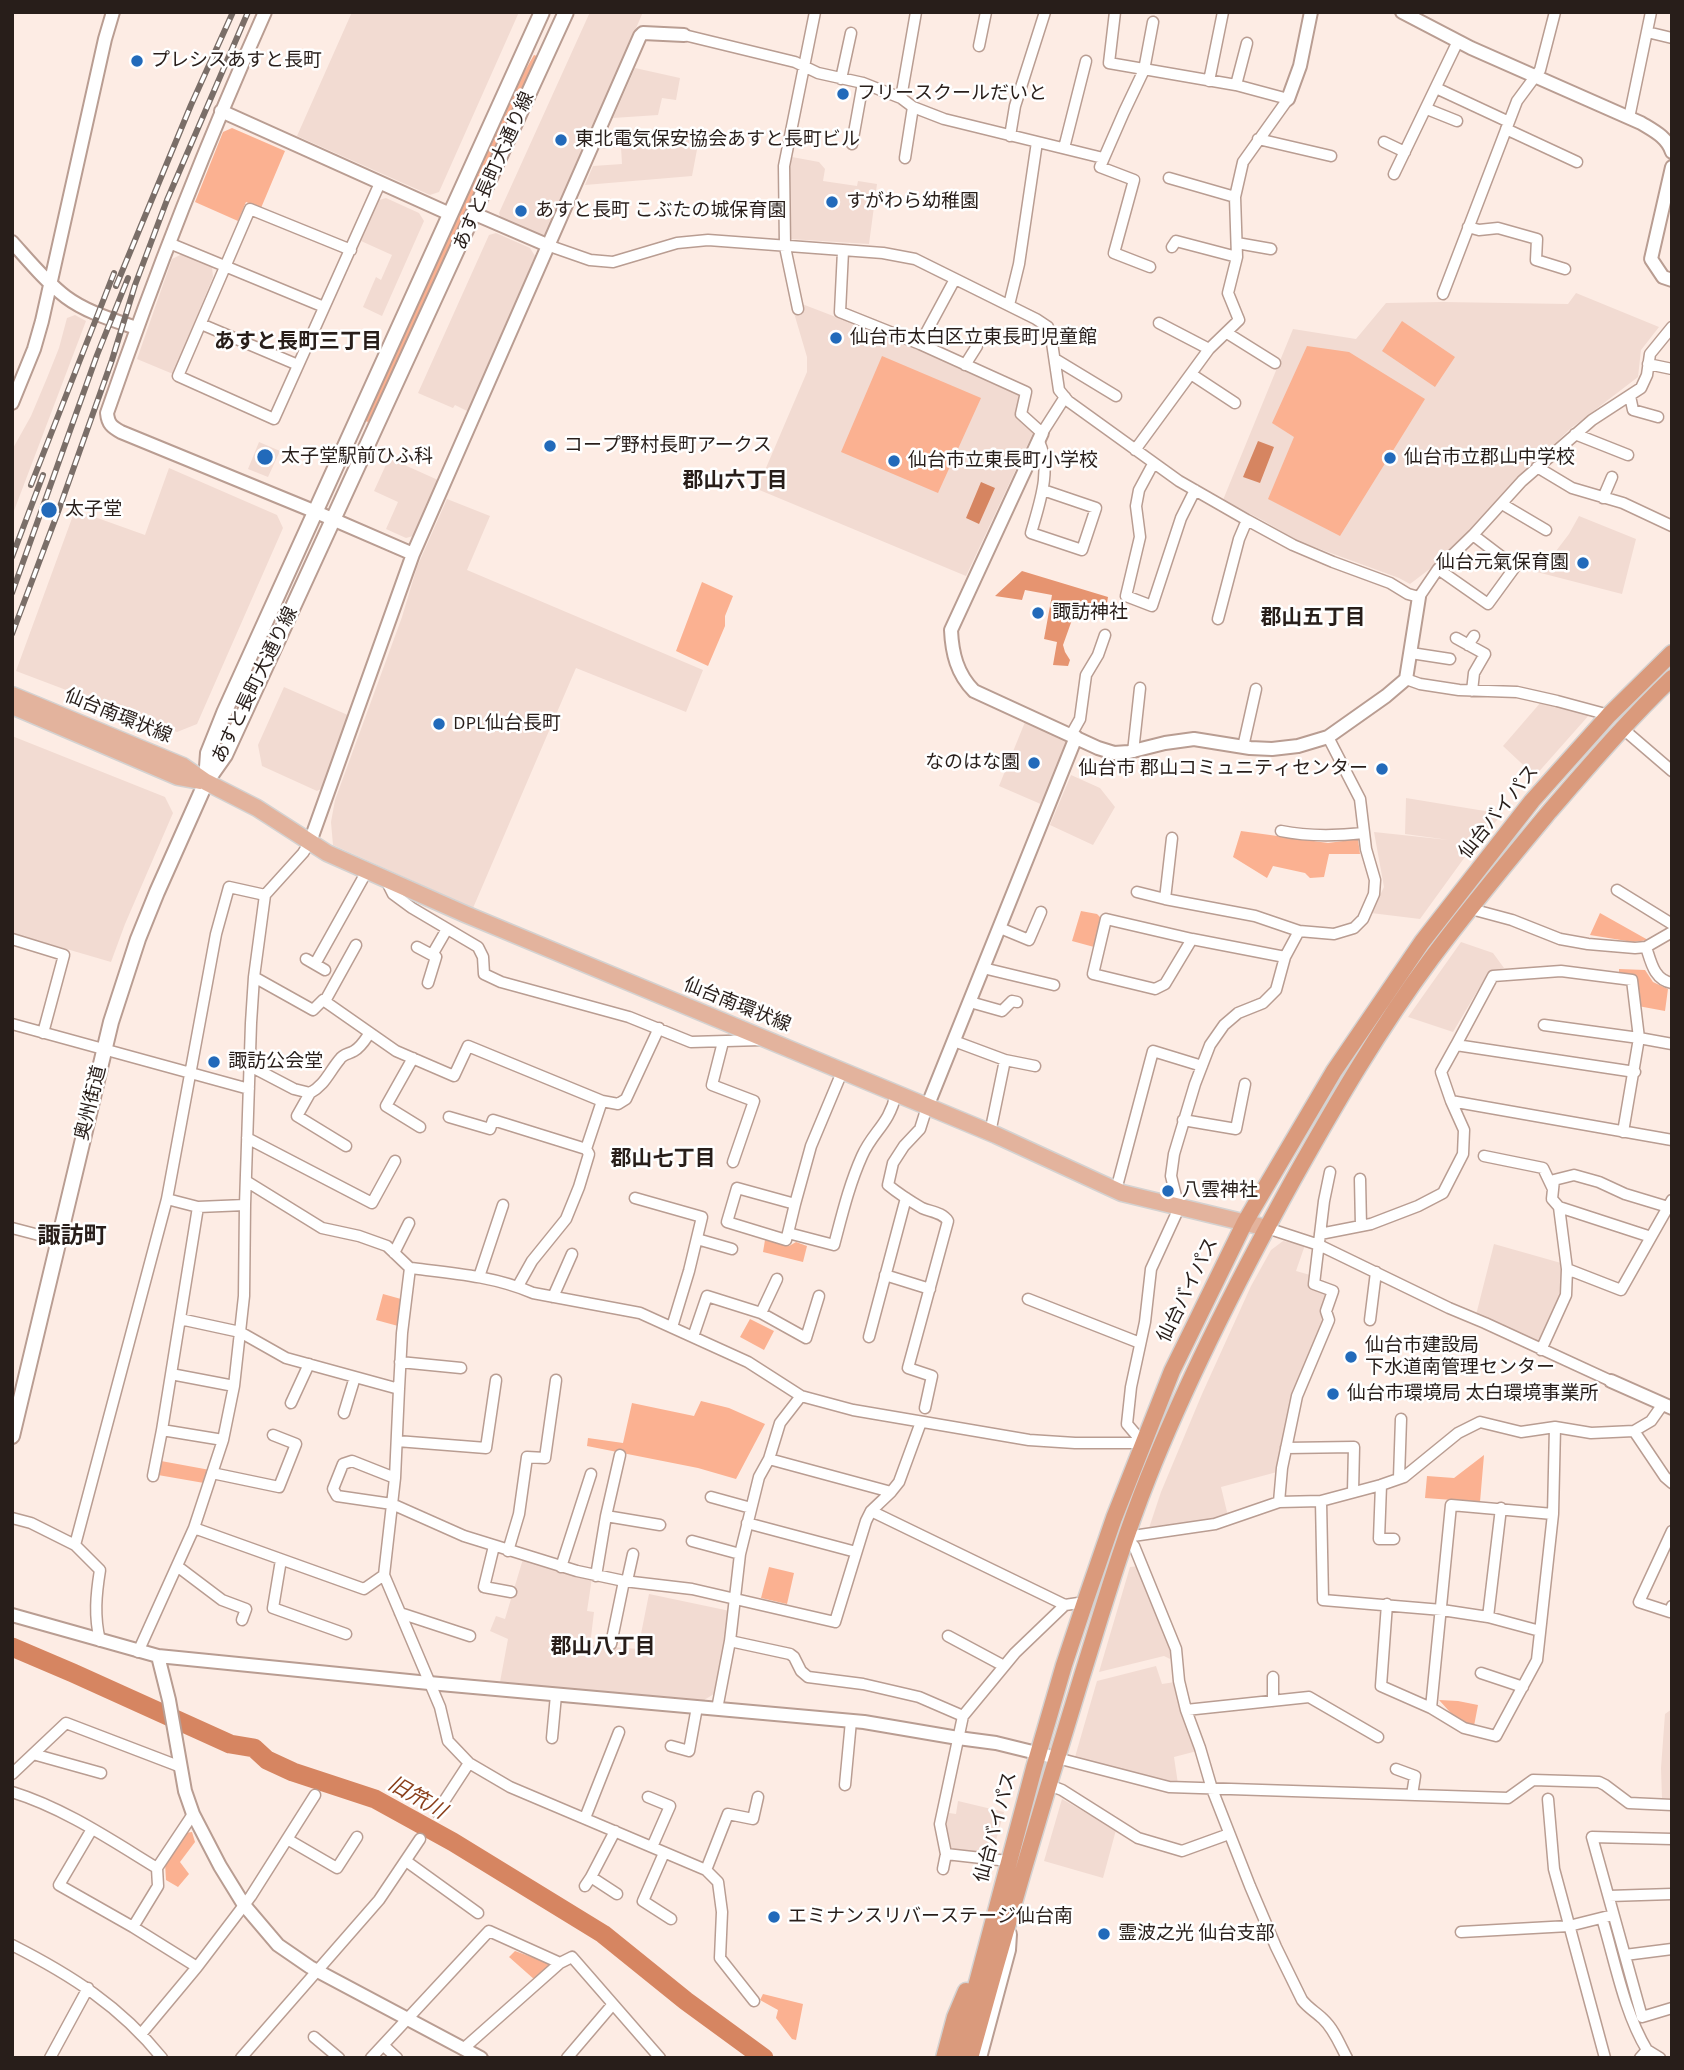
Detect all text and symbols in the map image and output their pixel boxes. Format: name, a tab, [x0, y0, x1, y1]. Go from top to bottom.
place label: プレシスあすと長町	[151, 50, 322, 72]
marker: プレシスあすと長町	[129, 53, 145, 69]
place label: フリースクールだいと	[857, 83, 1047, 105]
marker: フリースクールだいと	[835, 86, 851, 102]
street label: あすと長町大通り線	[449, 88, 539, 254]
place label: 東北電気保安協会あすと長町ビル	[575, 129, 860, 151]
marker: 東北電気保安協会あすと長町ビル	[553, 132, 569, 148]
place label: すがわら幼稚園	[846, 191, 979, 213]
marker: すがわら幼稚園	[824, 194, 840, 210]
place label: あすと長町 こぶたの城保育園	[535, 200, 787, 222]
marker: あすと長町 こぶたの城保育園	[513, 203, 529, 219]
place label: 仙台市太白区立東長町児童館	[850, 327, 1097, 349]
district label: あすと長町三丁目	[214, 329, 382, 355]
marker: 仙台市太白区立東長町児童館	[828, 330, 844, 346]
place label: コープ野村長町アークス	[564, 435, 772, 457]
marker: コープ野村長町アークス	[542, 438, 558, 454]
place label: 太子堂駅前ひふ科	[281, 446, 433, 468]
marker: 太子堂駅前ひふ科	[255, 447, 275, 467]
place label: 仙台市立郡山中学校	[1404, 447, 1575, 469]
place label: 仙台市立東長町小学校	[908, 450, 1098, 472]
marker: 仙台市立郡山中学校	[1382, 450, 1398, 466]
marker: 仙台市立東長町小学校	[886, 453, 902, 469]
district label: 郡山六丁目	[683, 468, 787, 494]
place label: 太子堂	[65, 499, 122, 521]
marker: 太子堂	[39, 500, 59, 520]
place label: 仙台元氣保育園	[1436, 552, 1569, 574]
marker: 仙台元氣保育園	[1575, 555, 1591, 571]
place label: 諏訪神社	[1052, 602, 1128, 624]
street label: あすと長町大通り線	[207, 603, 303, 767]
marker: 諏訪神社	[1030, 605, 1046, 621]
district label: 郡山五丁目	[1261, 605, 1365, 631]
street label: 仙台南環状線	[61, 684, 175, 748]
place label: DPL仙台長町	[453, 713, 561, 735]
marker: DPL仙台長町	[431, 716, 447, 732]
place label: なのはな園	[925, 752, 1020, 774]
marker: なのはな園	[1026, 755, 1042, 771]
place label: 仙台市 郡山コミュニティセンター	[1078, 758, 1368, 780]
marker: 仙台市 郡山コミュニティセンター	[1374, 761, 1390, 777]
street label: 仙台バイパス	[1454, 761, 1544, 863]
street label: 仙台南環状線	[680, 973, 794, 1037]
place label: 諏訪公会堂	[228, 1051, 323, 1073]
marker: 諏訪公会堂	[206, 1054, 222, 1070]
street label: 奥州街道	[71, 1063, 111, 1143]
district label: 郡山七丁目	[611, 1146, 715, 1172]
place label: 八雲神社	[1182, 1180, 1258, 1202]
marker: 八雲神社	[1160, 1183, 1176, 1199]
district label: 諏訪町	[38, 1222, 106, 1250]
street label: 仙台バイパス	[1153, 1234, 1223, 1346]
place label: 仙台市建設局 下水道南管理センター	[1365, 1335, 1555, 1379]
marker: 仙台市建設局 下水道南管理センター	[1343, 1349, 1359, 1365]
place label: 仙台市環境局 太白環境事業所	[1347, 1383, 1599, 1405]
marker: 仙台市環境局 太白環境事業所	[1325, 1386, 1341, 1402]
district label: 郡山八丁目	[551, 1634, 655, 1660]
street label: 仙台バイパス	[970, 1769, 1022, 1885]
water label: 旧笊川	[383, 1771, 451, 1825]
place label: エミナンスリバーステージ仙台南	[788, 1906, 1073, 1928]
marker: エミナンスリバーステージ仙台南	[766, 1909, 782, 1925]
place label: 霊波之光 仙台支部	[1118, 1923, 1275, 1945]
marker: 霊波之光 仙台支部	[1096, 1926, 1112, 1942]

